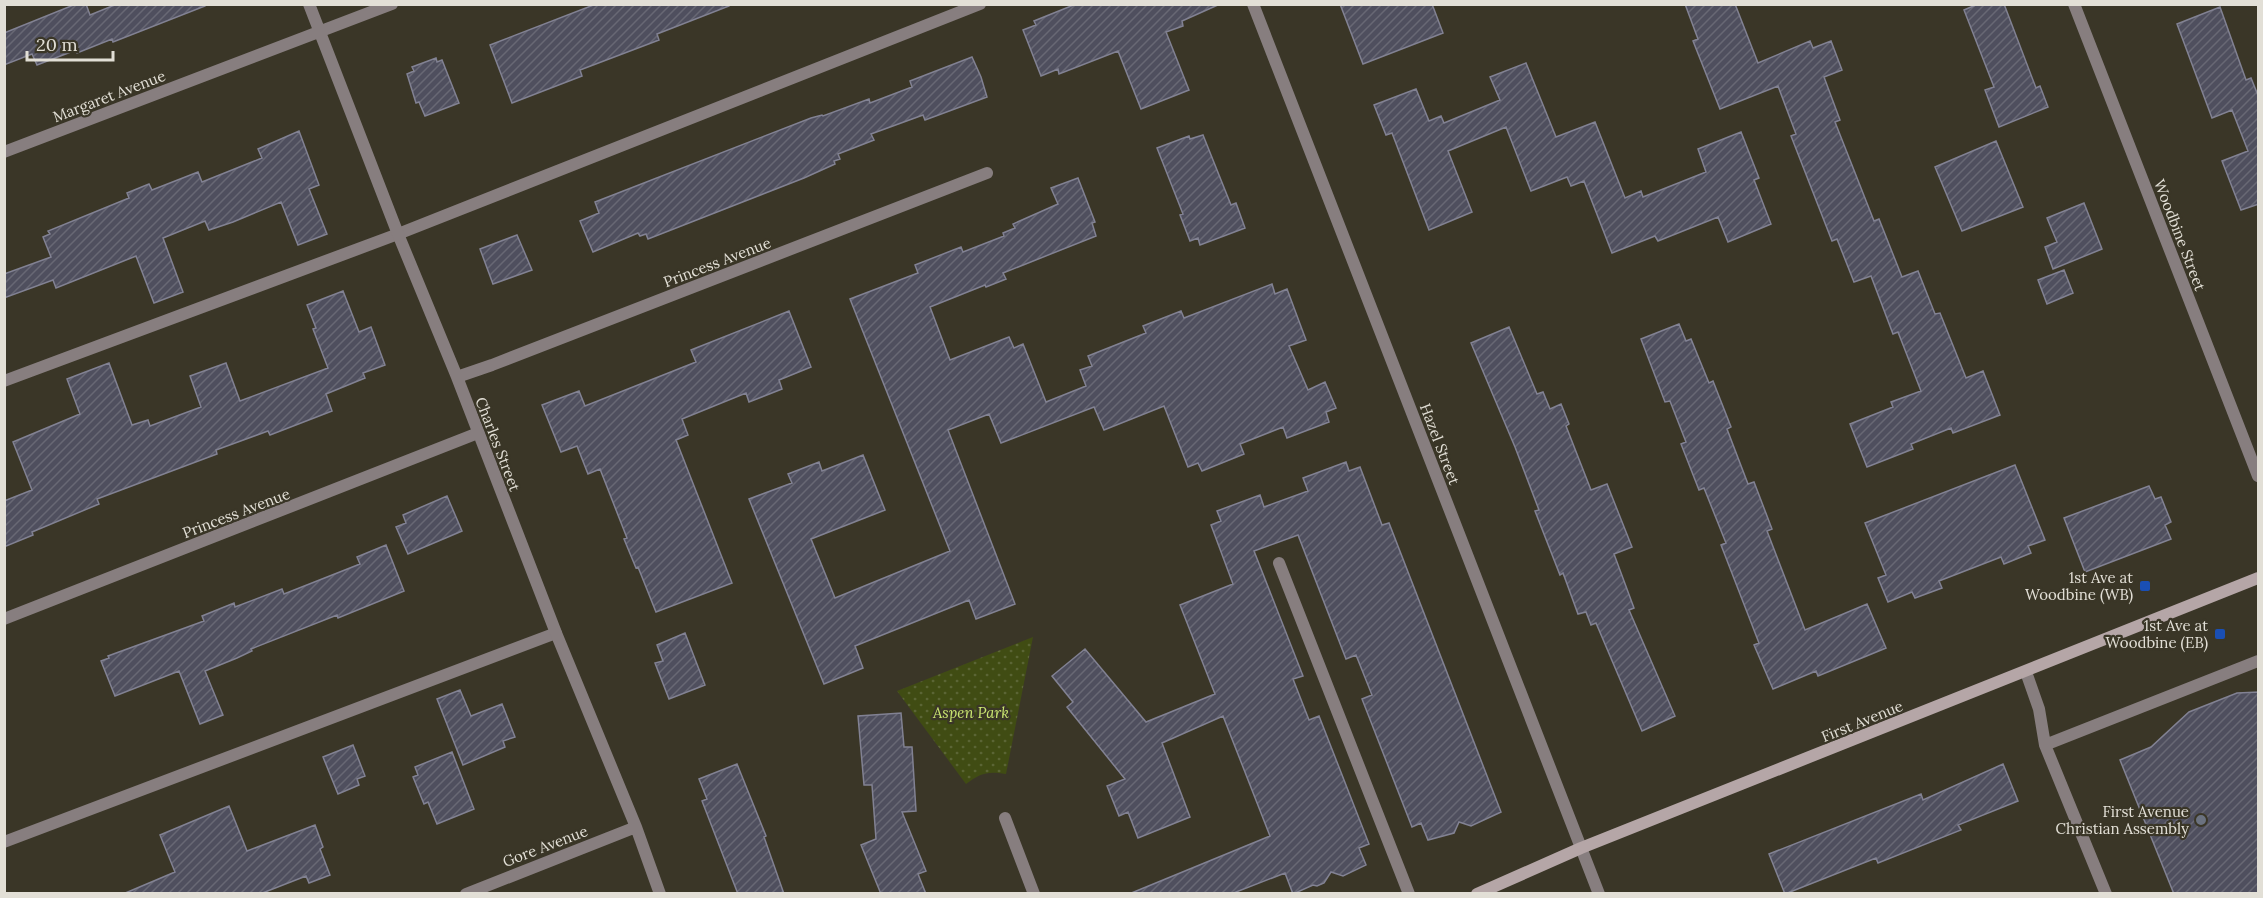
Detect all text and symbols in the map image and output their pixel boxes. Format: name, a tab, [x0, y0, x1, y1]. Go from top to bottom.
scale bar	[27, 24, 112, 62]
text: 20 m	[36, 33, 78, 56]
street label: Margaret Avenue	[50, 66, 168, 126]
street label: Woodbine Street	[2150, 177, 2210, 293]
street label: Princess Avenue	[661, 233, 773, 291]
street label: Charles Street	[471, 394, 525, 494]
street label: Hazel Street	[1416, 401, 1464, 488]
street label: Princess Avenue	[180, 484, 292, 542]
place label: 1st Ave at Woodbine (WB)	[2025, 568, 2133, 605]
marker: 1st Ave at Woodbine (WB)	[2138, 579, 2152, 593]
place label: 1st Ave at Woodbine (EB)	[2106, 616, 2208, 653]
marker: 1st Ave at Woodbine (EB)	[2213, 627, 2227, 641]
street label: First Avenue	[1818, 696, 1906, 746]
park label: Aspen Park	[932, 703, 1009, 722]
place label: First Avenue Christian Assembly	[2056, 802, 2189, 838]
marker: First Avenue Christian Assembly	[2194, 813, 2208, 827]
street label: Gore Avenue	[500, 821, 590, 871]

